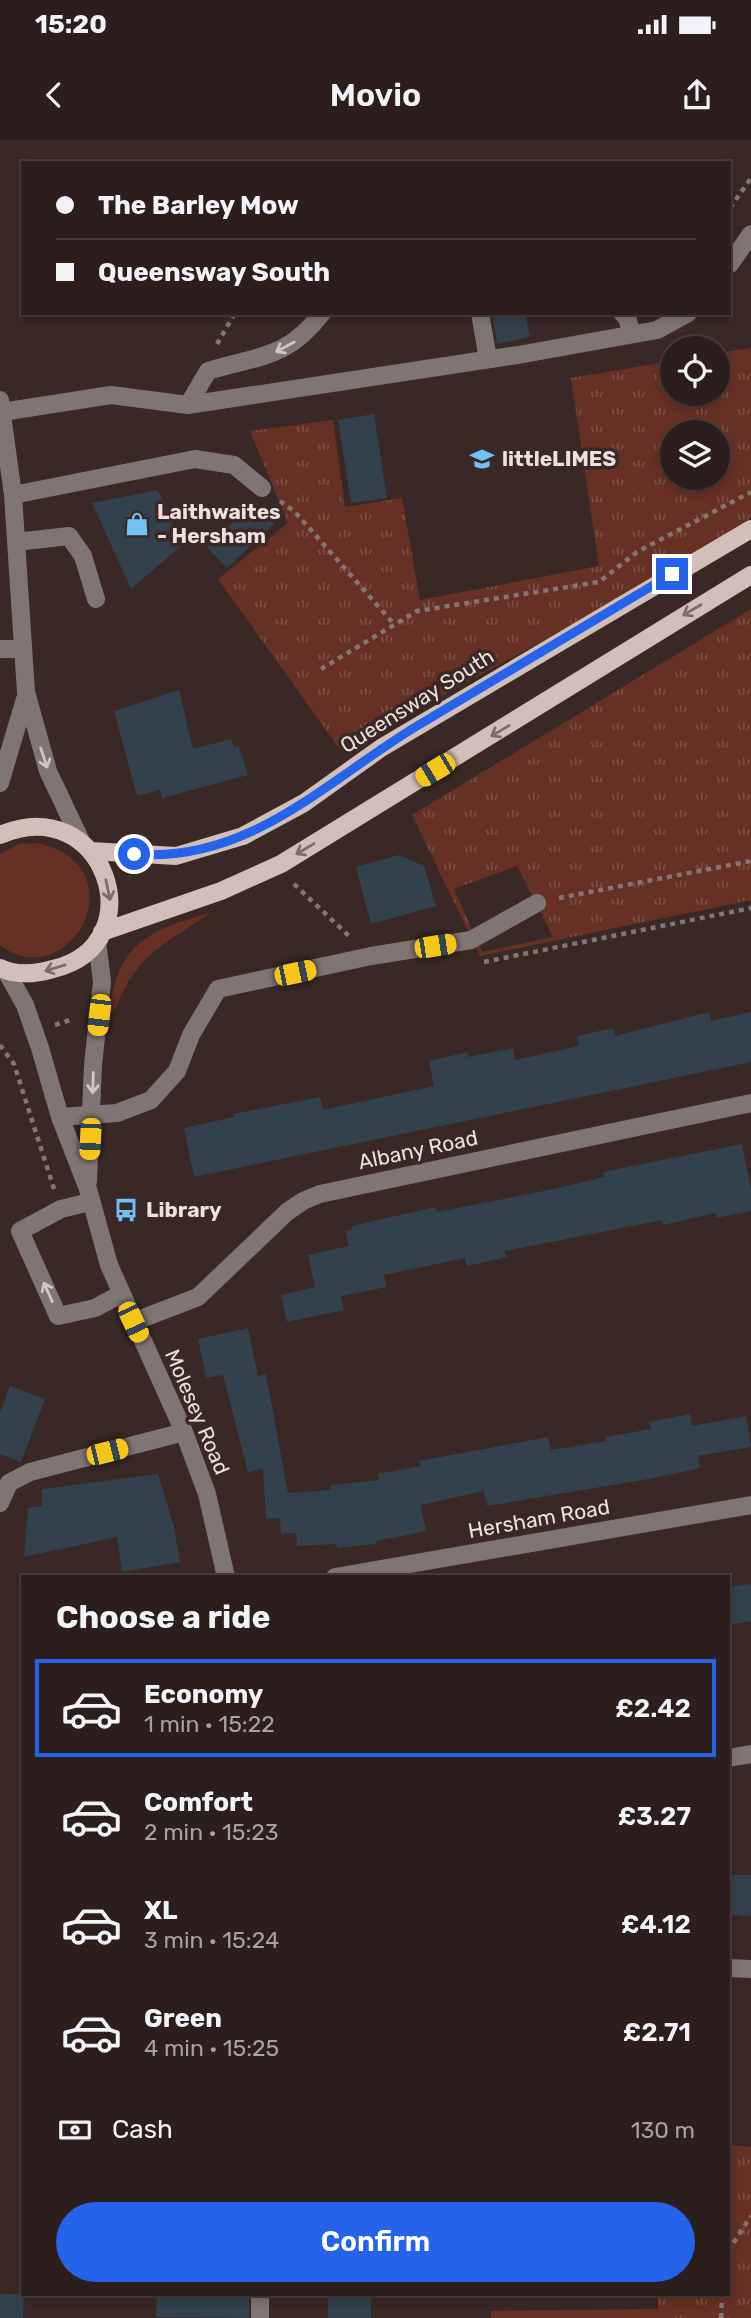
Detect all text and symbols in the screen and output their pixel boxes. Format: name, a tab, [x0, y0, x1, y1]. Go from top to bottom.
text: 15:20	[35, 9, 107, 40]
icon: back	[35, 76, 73, 114]
text: Movio	[330, 76, 421, 114]
icon: share	[678, 76, 716, 114]
text: The Barley Mow	[98, 190, 299, 221]
text: Queensway South	[98, 257, 330, 288]
map controls	[660, 336, 730, 490]
button: locate	[660, 336, 730, 406]
one-way arrow	[276, 340, 296, 354]
button: layers	[660, 420, 730, 490]
school or university icon: littleLIMES	[468, 445, 496, 473]
place label: littleLIMES	[502, 446, 616, 471]
place label: Laithwaites - Hersham	[157, 499, 281, 548]
shop icon: Laithwaites - Hersham	[123, 510, 151, 538]
route end	[656, 558, 688, 590]
one-way arrow	[683, 603, 703, 617]
street label: Queensway South	[335, 643, 498, 758]
one-way arrow	[490, 724, 510, 738]
one-way arrow	[39, 746, 51, 768]
car	[412, 750, 459, 790]
route start	[118, 838, 150, 870]
one-way arrow	[296, 842, 316, 856]
one-way arrow	[101, 878, 115, 901]
car	[413, 932, 458, 960]
car	[273, 958, 318, 988]
one-way arrow	[45, 963, 67, 975]
car	[87, 993, 112, 1037]
one-way arrow	[86, 1071, 99, 1094]
car	[79, 1117, 102, 1161]
street label: Albany Road	[356, 1125, 480, 1174]
bus stop icon: Library	[112, 1196, 140, 1224]
place label: Library	[146, 1197, 222, 1222]
one-way arrow	[41, 1282, 54, 1303]
car	[115, 1299, 152, 1345]
street label: Molesey Road	[160, 1345, 235, 1478]
car	[85, 1437, 130, 1467]
street label: Hersham Road	[466, 1494, 612, 1543]
text: Choose a ride	[56, 1598, 270, 1636]
icon: car	[60, 1677, 123, 1740]
text: Economy	[144, 1679, 263, 1710]
text: £2.42	[615, 1693, 691, 1724]
text: 1 min · 15:22	[144, 1710, 275, 1738]
icon: car	[60, 1785, 123, 1848]
text: Comfort	[144, 1787, 253, 1818]
text: £3.27	[618, 1801, 691, 1832]
text: 2 min · 15:23	[144, 1818, 279, 1846]
icon: car	[60, 1893, 123, 1956]
text: XL	[144, 1895, 177, 1926]
text: £4.12	[621, 1909, 691, 1940]
text: 3 min · 15:24	[144, 1926, 279, 1954]
icon: car	[60, 2001, 123, 2064]
text: Green	[144, 2003, 222, 2034]
text: £2.71	[623, 2017, 691, 2048]
text: 4 min · 15:25	[144, 2034, 279, 2062]
icon: cash	[56, 2111, 94, 2149]
text: Cash	[112, 2114, 173, 2145]
text: 130 m	[631, 2116, 695, 2144]
button: Confirm	[56, 2202, 695, 2282]

